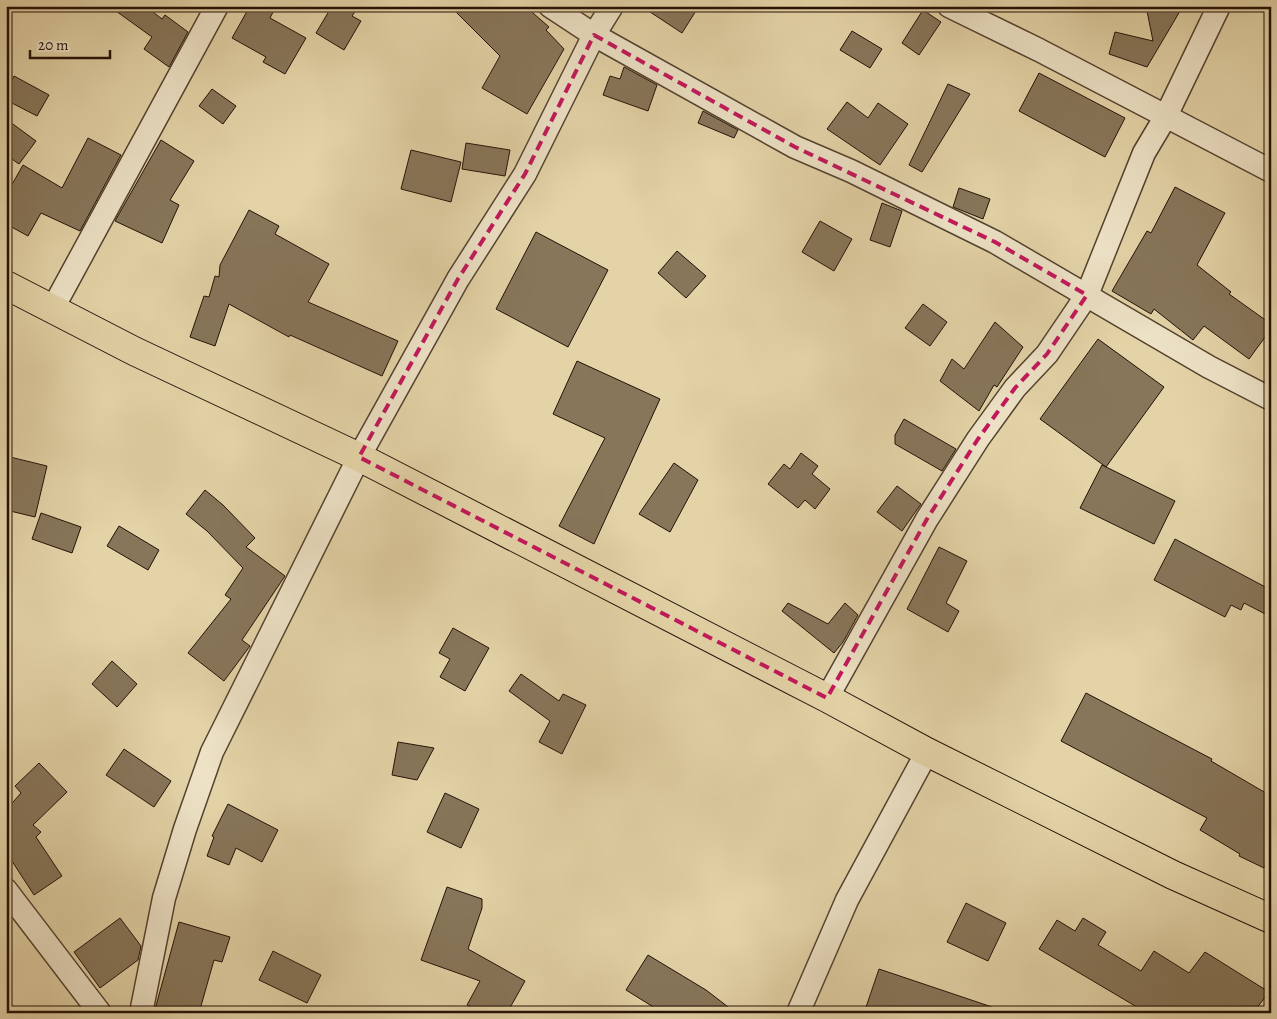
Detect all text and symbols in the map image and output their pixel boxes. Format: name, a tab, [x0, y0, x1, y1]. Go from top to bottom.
scale bar	[30, 28, 110, 60]
text: 20 m	[38, 35, 69, 55]

